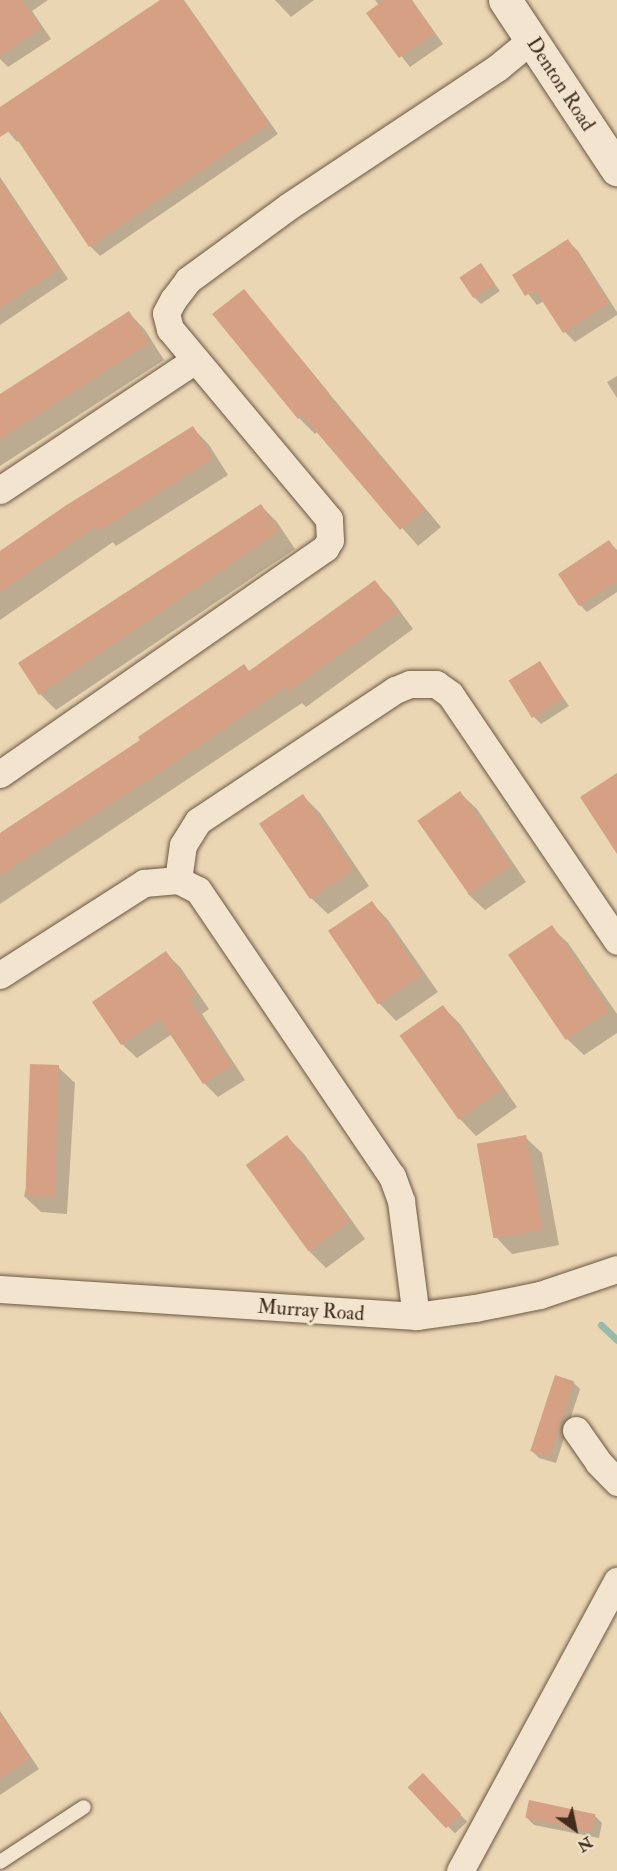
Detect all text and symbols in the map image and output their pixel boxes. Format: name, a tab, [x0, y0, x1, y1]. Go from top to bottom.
street label: Denton Road	[522, 33, 600, 135]
street label: Murray Road	[257, 1294, 365, 1326]
north arrow	[545, 1799, 605, 1859]
text: N	[573, 1832, 596, 1856]

